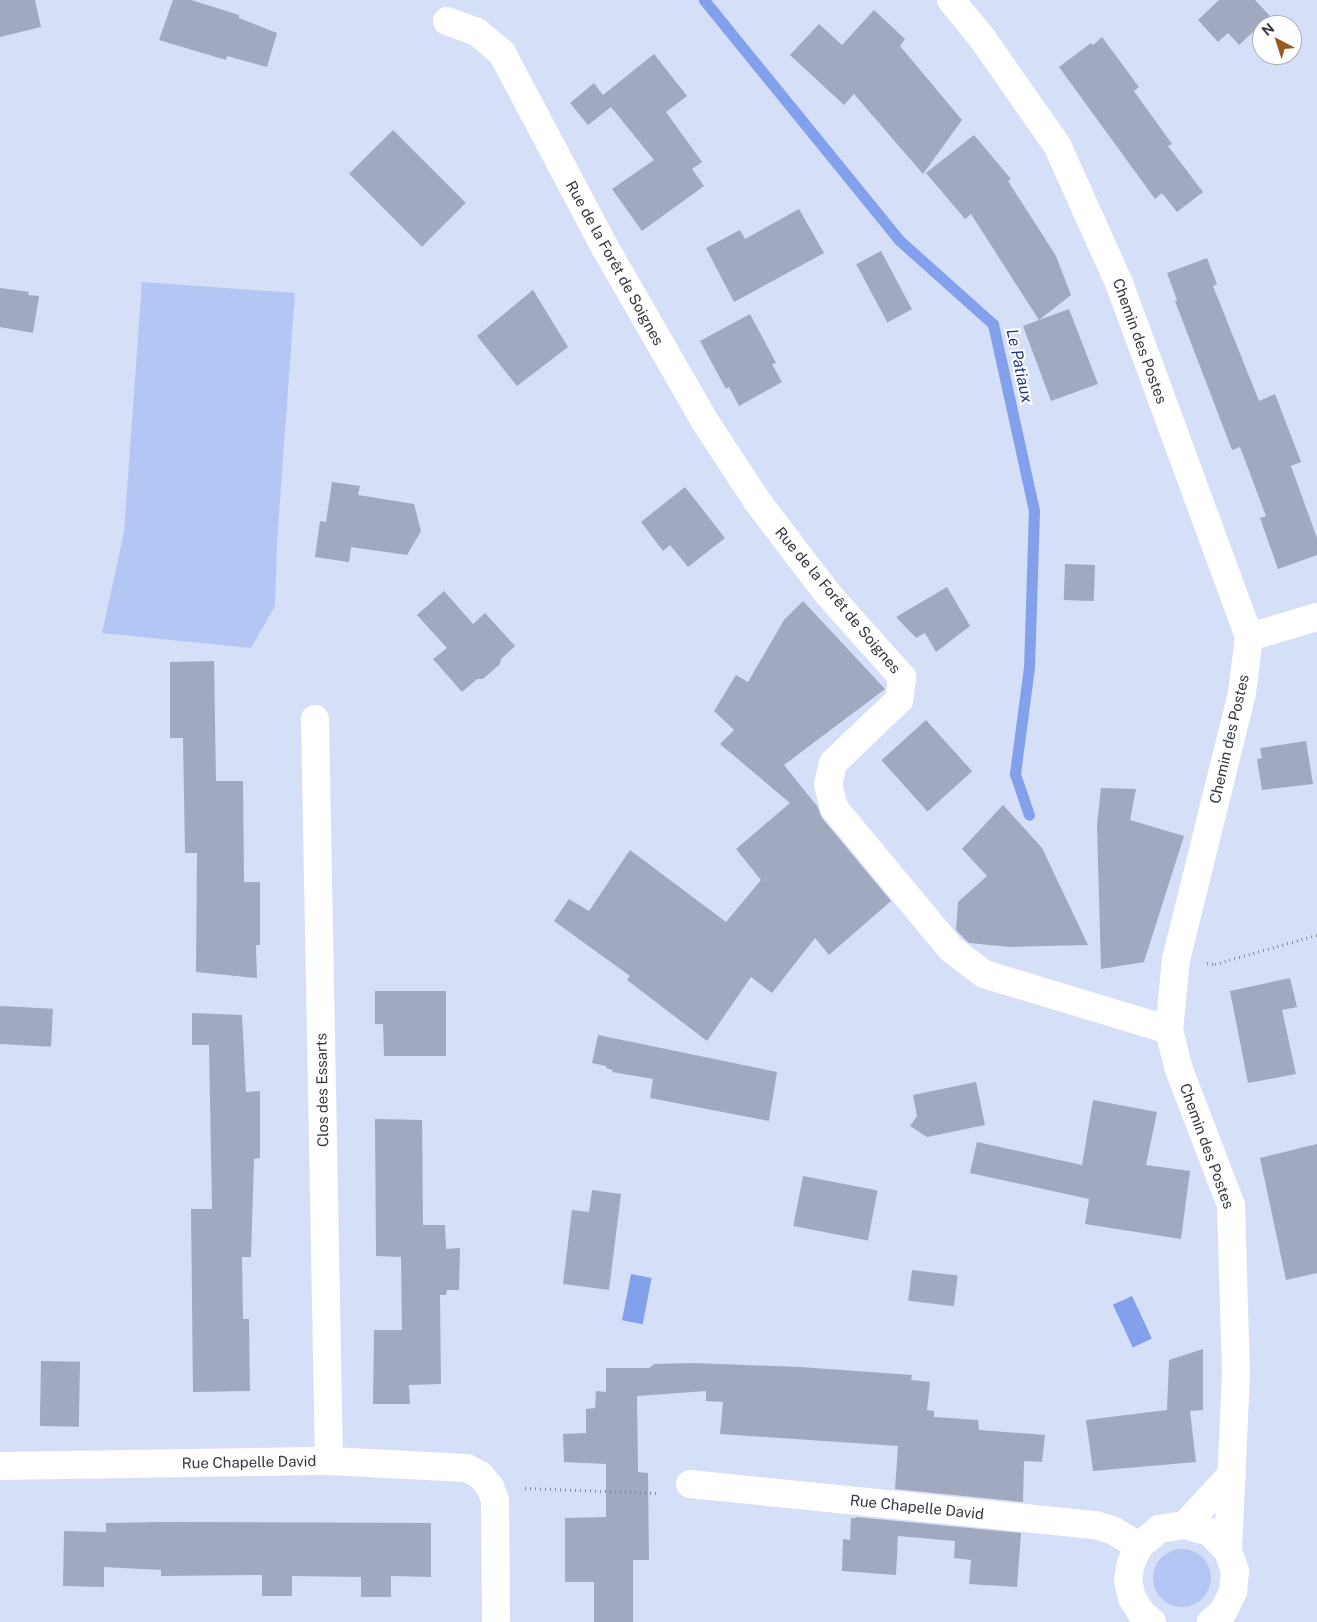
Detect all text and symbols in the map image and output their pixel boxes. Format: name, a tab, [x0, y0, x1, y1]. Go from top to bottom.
north arrow	[1252, 15, 1302, 65]
text: N	[1259, 20, 1277, 39]
street label: Rue de la Forêt de Soignes	[562, 177, 668, 349]
street label: Chemin des Postes	[1109, 276, 1171, 406]
water label: Le Patiaux	[1002, 327, 1036, 405]
street label: Rue de la Forêt de Soignes	[771, 523, 905, 677]
street label: Chemin des Postes	[1205, 673, 1253, 805]
street label: Clos des Essarts	[312, 1033, 332, 1147]
street label: Chemin des Postes	[1176, 1081, 1238, 1211]
street label: Rue Chapelle David	[181, 1452, 317, 1472]
street label: Rue Chapelle David	[849, 1491, 985, 1523]

